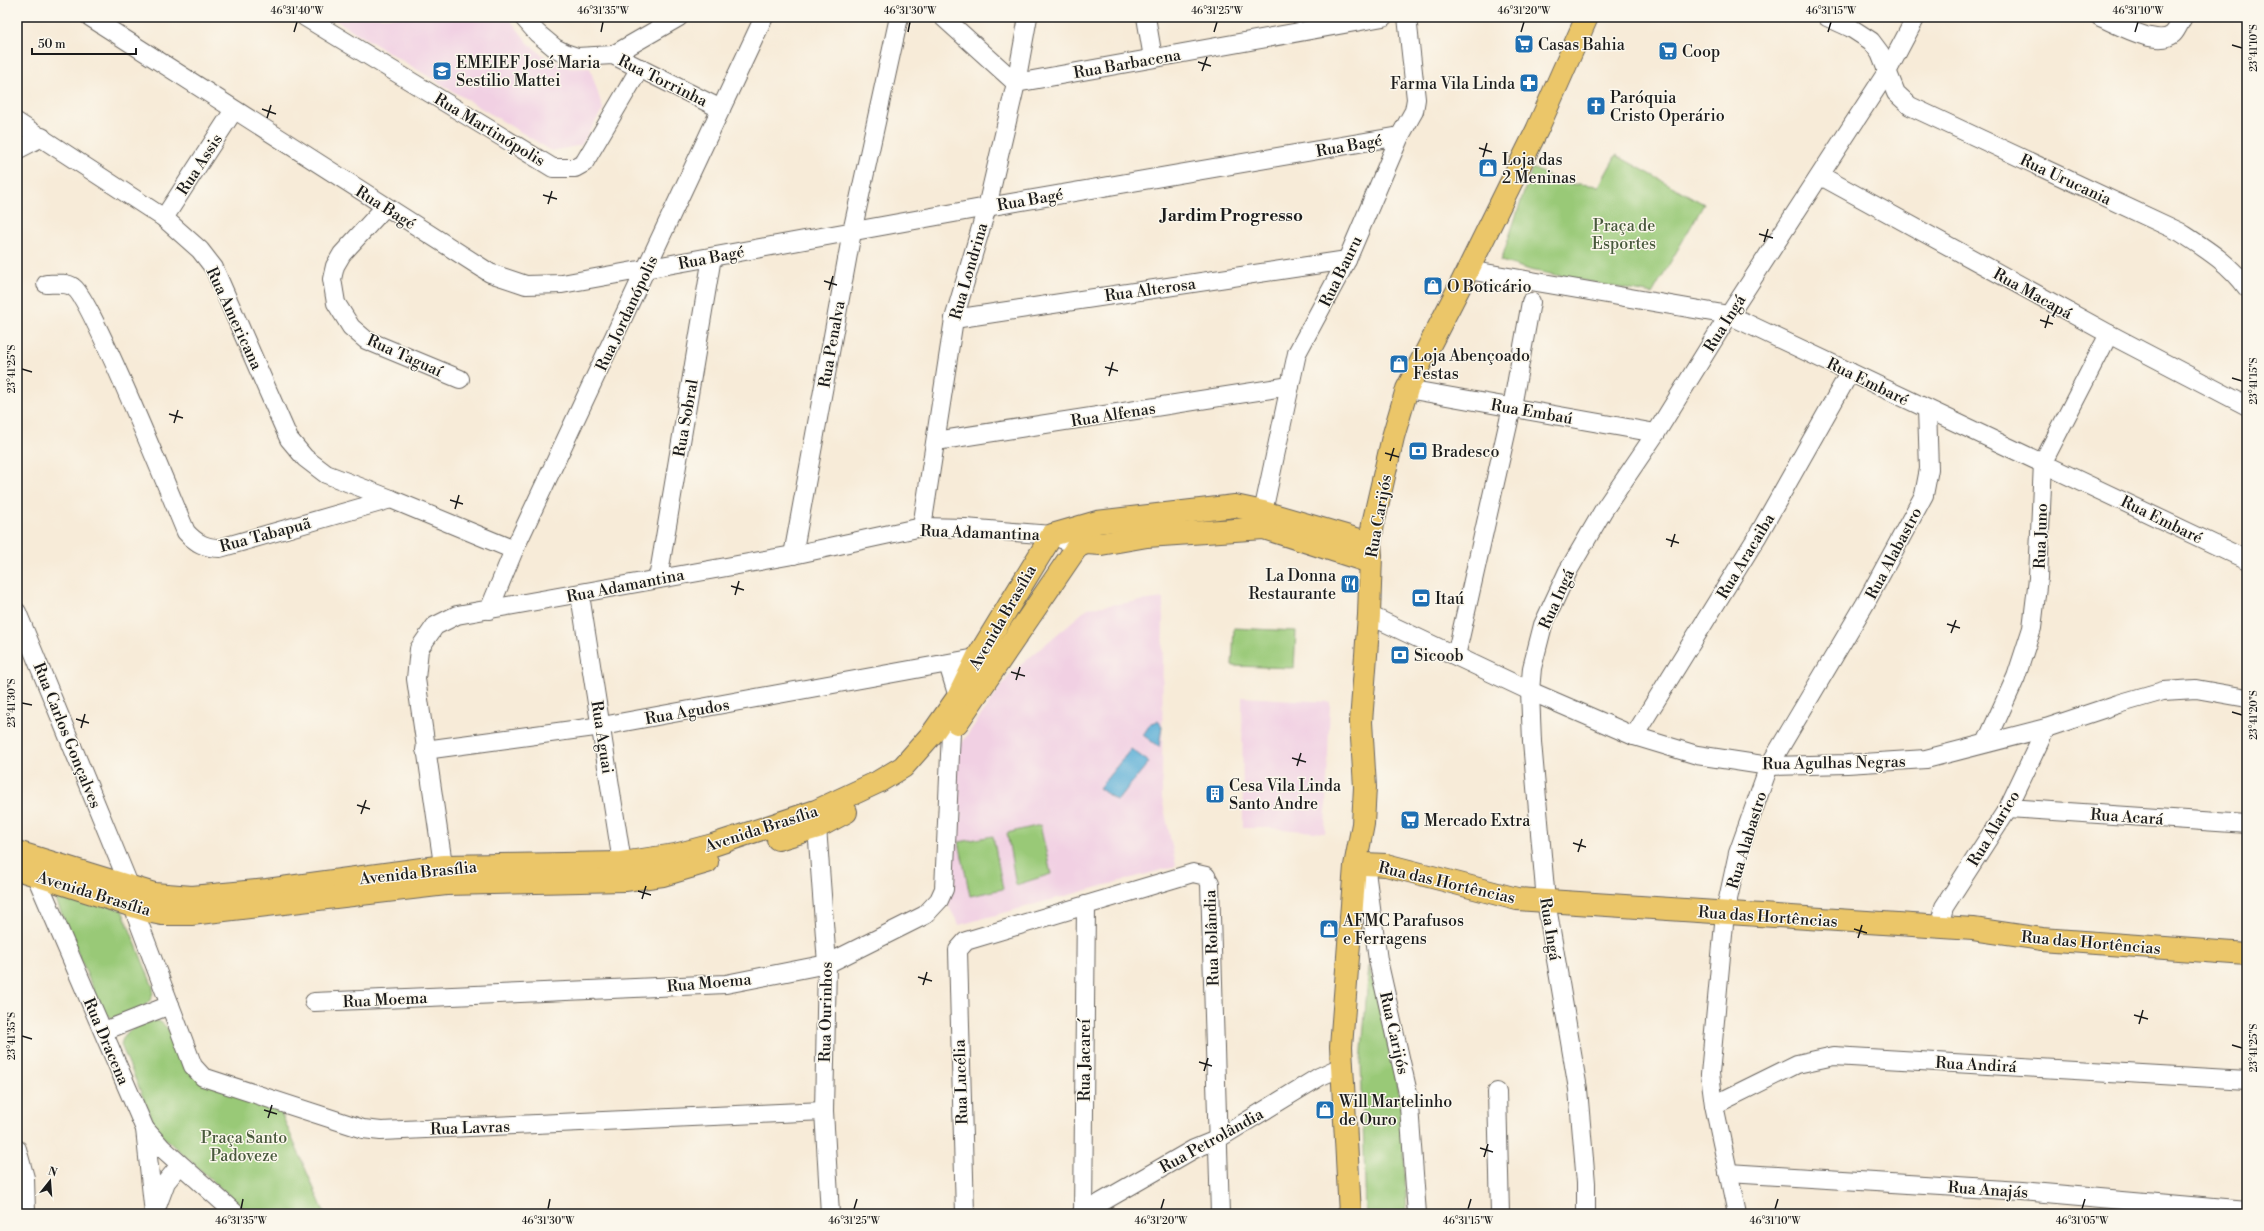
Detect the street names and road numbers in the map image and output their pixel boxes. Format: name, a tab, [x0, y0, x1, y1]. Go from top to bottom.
street label: Rua Barbacena	[1072, 45, 1183, 83]
street label: Rua Torrinha	[614, 51, 711, 112]
street label: Rua Martinópolis	[430, 89, 549, 171]
street label: Rua Assis	[173, 130, 227, 199]
street label: Rua Bagé	[1314, 130, 1384, 162]
street label: Rua Urucania	[2017, 150, 2115, 210]
street label: Rua Bagé	[352, 182, 419, 234]
street label: Rua Bagé	[995, 184, 1065, 216]
street label: Rua Londrina	[946, 220, 993, 322]
street label: Rua Bauru	[1315, 233, 1367, 310]
street label: Rua Bagé	[676, 242, 746, 274]
street label: Rua Jordanópolis	[591, 252, 662, 374]
street label: Rua Americana	[202, 264, 267, 374]
street label: Rua Macapá	[1989, 264, 2076, 324]
street label: Rua Alterosa	[1103, 274, 1198, 306]
street label: Rua Ingá	[1700, 291, 1751, 356]
street label: Rua Penalva	[814, 298, 850, 389]
street label: Rua Taguaí	[364, 330, 446, 382]
street label: Rua Embaré	[1823, 353, 1912, 410]
street label: Rua Sobral	[669, 378, 703, 459]
street label: Rua Embaú	[1489, 395, 1574, 429]
street label: Rua Alfenas	[1069, 398, 1157, 432]
street label: Rua Carijós	[1362, 473, 1396, 559]
street label: Rua Embaré	[2117, 491, 2206, 548]
street label: Rua Juno	[2030, 503, 2052, 569]
street label: Rua Alabastro	[1861, 504, 1926, 603]
street label: Rua Aracaiba	[1713, 509, 1780, 603]
street label: Rua Tabapuã	[217, 513, 314, 557]
street label: Rua Adamantina	[920, 521, 1041, 545]
street label: Avenida Brasília	[964, 561, 1041, 674]
street label: Rua Adamantina	[565, 565, 687, 607]
street label: Rua Ingá	[1535, 565, 1579, 633]
street label: Rua Carlos Gonçalves	[29, 660, 105, 811]
street label: Rua Agudos	[643, 695, 731, 729]
street label: Rua Aguai	[586, 699, 618, 775]
street label: Rua Agulhas Negras	[1762, 752, 1906, 774]
street label: Rua Alarico	[1963, 787, 2024, 870]
street label: Rua Alabastro	[1723, 789, 1771, 892]
street label: Avenida Brasília	[701, 801, 821, 857]
street label: Rua Acará	[2090, 804, 2165, 830]
street label: Avenida Brasília	[357, 857, 479, 889]
street label: Rua das Hortências	[1376, 858, 1517, 908]
street label: Avenida Brasília	[33, 867, 154, 921]
street label: Rua Rolândia	[1200, 889, 1224, 986]
street label: Rua Ingá	[1535, 896, 1565, 963]
street label: Rua das Hortências	[1697, 902, 1838, 932]
street label: Rua das Hortências	[2020, 927, 2161, 959]
street label: Rua Ourinhos	[815, 961, 837, 1063]
street label: Rua Moema	[666, 969, 753, 997]
street label: Rua Moema	[342, 988, 429, 1012]
street label: Rua Carijós	[1375, 990, 1413, 1076]
street label: Rua Dracena	[79, 995, 134, 1089]
street label: Rua Jacareí	[1075, 1018, 1095, 1101]
street label: Rua Lucélia	[949, 1038, 972, 1125]
street label: Rua Andirá	[1935, 1053, 2018, 1077]
street label: Rua Petrolândia	[1156, 1104, 1268, 1178]
street label: Rua Lavras	[430, 1117, 510, 1139]
street label: Rua Anajás	[1947, 1177, 2029, 1203]

